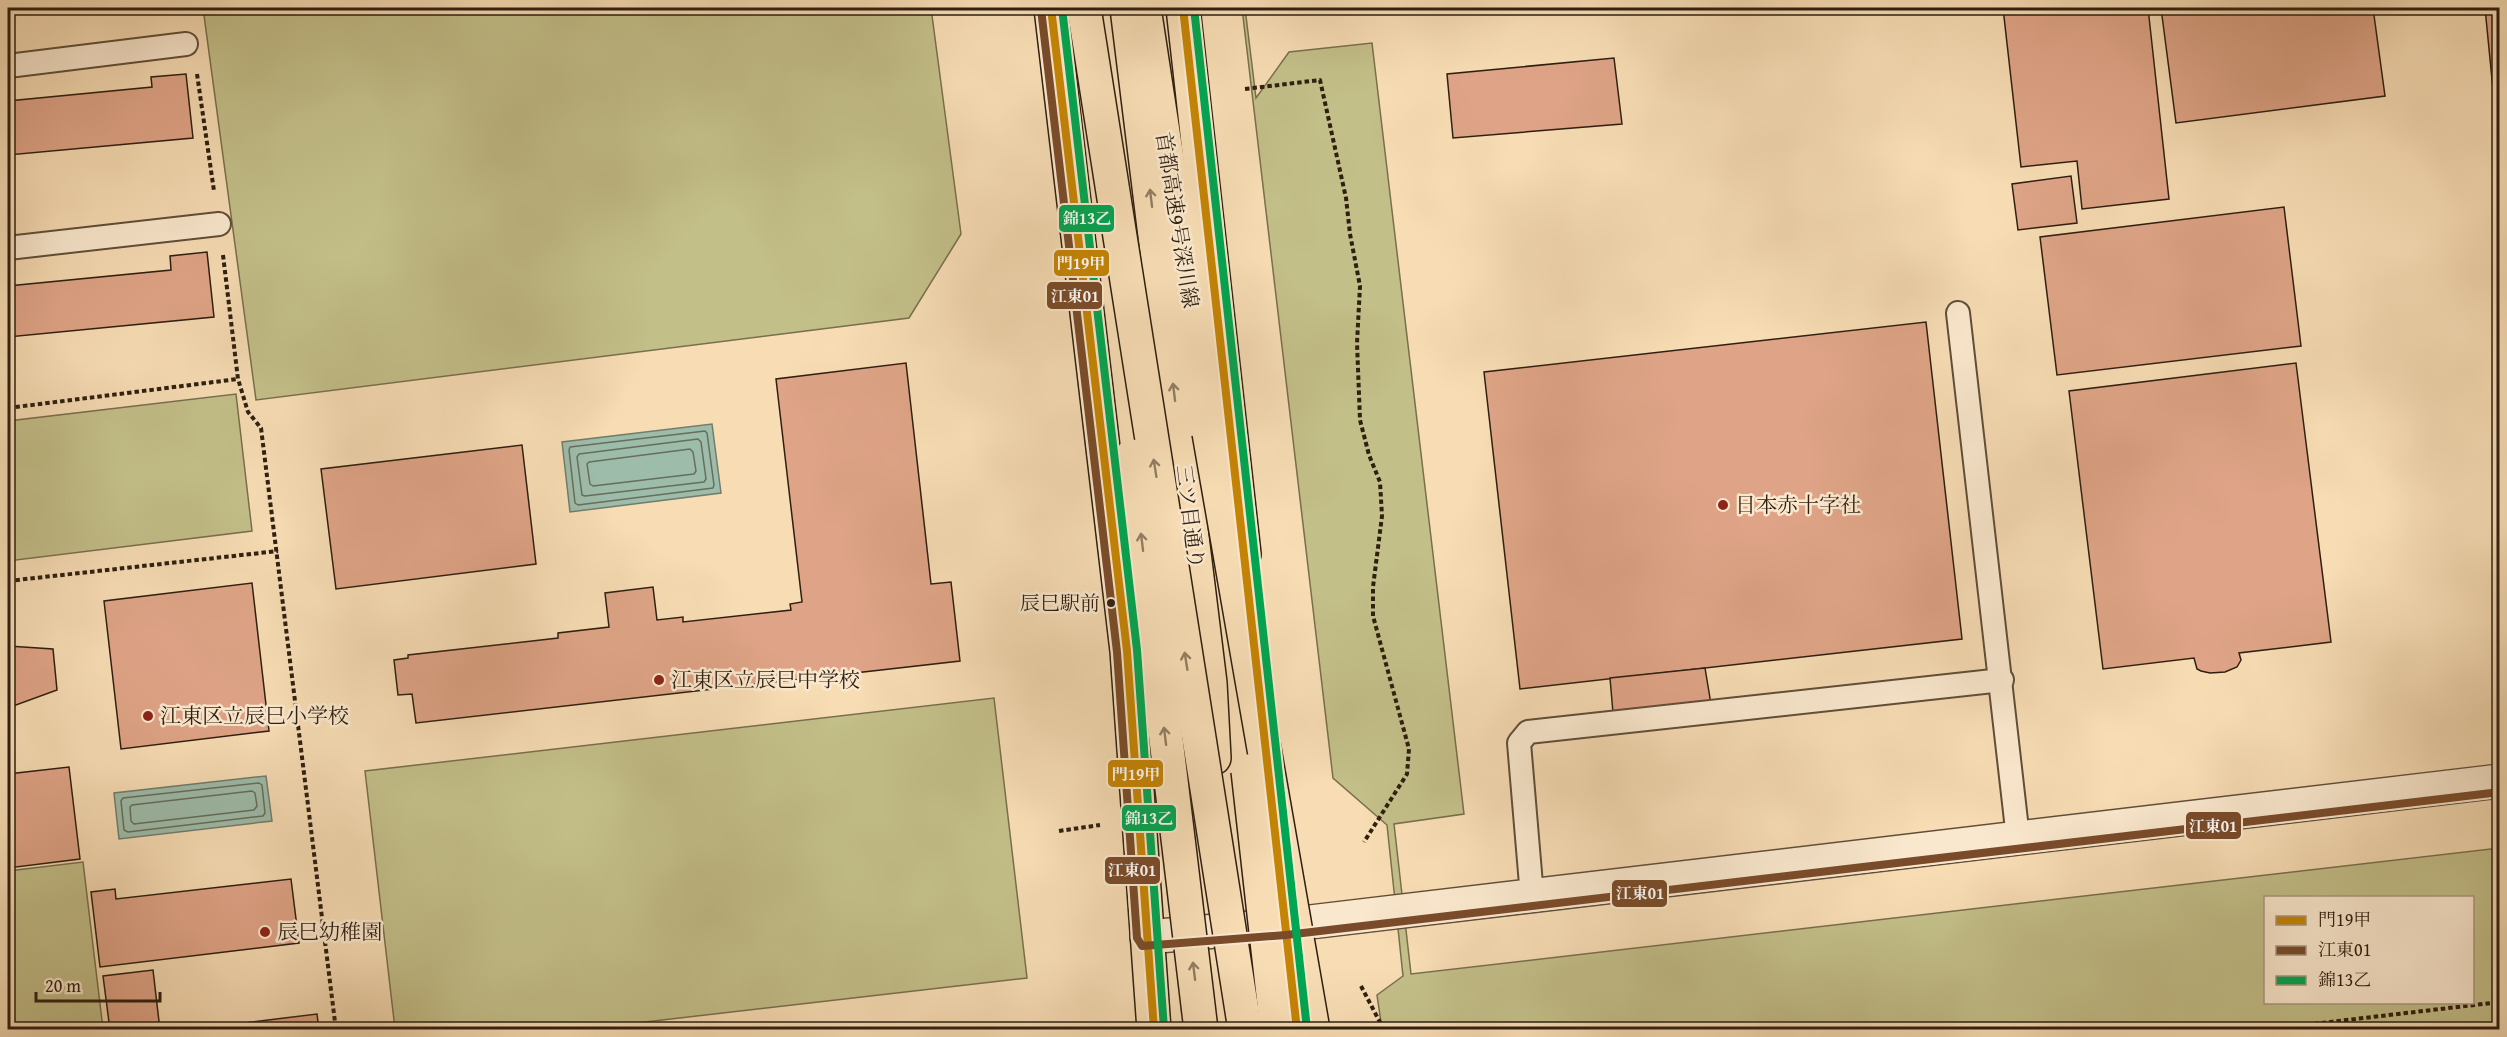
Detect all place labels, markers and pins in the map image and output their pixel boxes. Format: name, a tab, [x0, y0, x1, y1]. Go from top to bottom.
place label: 日本赤十字社	[1735, 489, 1861, 520]
marker: 日本赤十字社	[1716, 498, 1730, 512]
place label: 辰巳駅前	[1020, 588, 1100, 617]
marker: 辰巳駅前	[1105, 597, 1117, 609]
place label: 江東区立辰巳中学校	[671, 664, 860, 695]
marker: 江東区立辰巳中学校	[652, 673, 666, 687]
place label: 江東区立辰巳小学校	[160, 700, 349, 731]
marker: 江東区立辰巳小学校	[141, 709, 155, 723]
place label: 辰巳幼稚園	[277, 916, 382, 947]
marker: 辰巳幼稚園	[258, 925, 272, 939]

